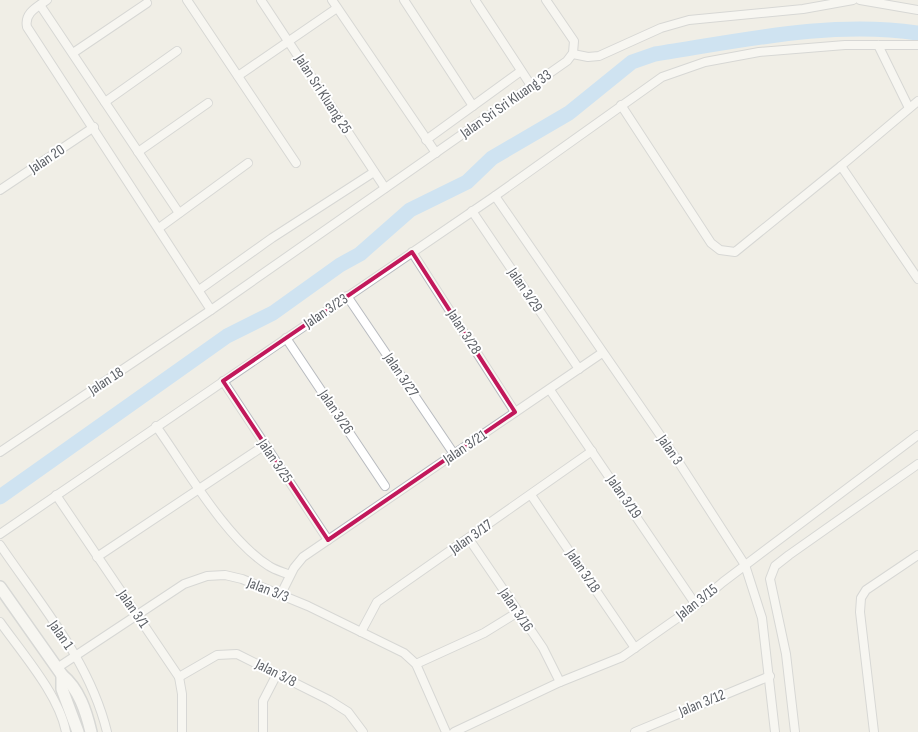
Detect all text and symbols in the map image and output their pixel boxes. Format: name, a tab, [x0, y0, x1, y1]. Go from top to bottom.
street label: Jalan Sri Kluang 25	[290, 50, 356, 137]
street label: Jalan Sri Sri Kluang 33	[456, 66, 555, 143]
street label: Jalan 20	[25, 140, 69, 178]
street label: Jalan 3/29	[503, 263, 547, 316]
street label: Jalan 3/23	[299, 289, 352, 333]
street label: Jalan 3/28	[442, 305, 485, 358]
street label: Jalan 3/27	[379, 349, 423, 401]
street label: Jalan 18	[84, 363, 127, 400]
street label: Jalan 3/26	[314, 385, 358, 438]
street label: Jalan 3/21	[439, 425, 491, 469]
street label: Jalan 3	[652, 430, 687, 469]
street label: Jalan 3/25	[253, 435, 297, 487]
street label: Jalan 3/19	[602, 471, 646, 522]
street label: Jalan 3/17	[445, 515, 496, 559]
street label: Jalan 3/18	[561, 545, 604, 597]
street label: Jalan 3/3	[244, 573, 292, 607]
street label: Jalan 3/15	[671, 580, 722, 625]
street label: Jalan 3/16	[494, 584, 537, 636]
street label: Jalan 3/1	[113, 585, 153, 632]
street label: Jalan 1	[44, 616, 78, 654]
street label: Jalan 3/8	[251, 654, 300, 691]
street label: Jalan 3/12	[675, 685, 728, 721]

